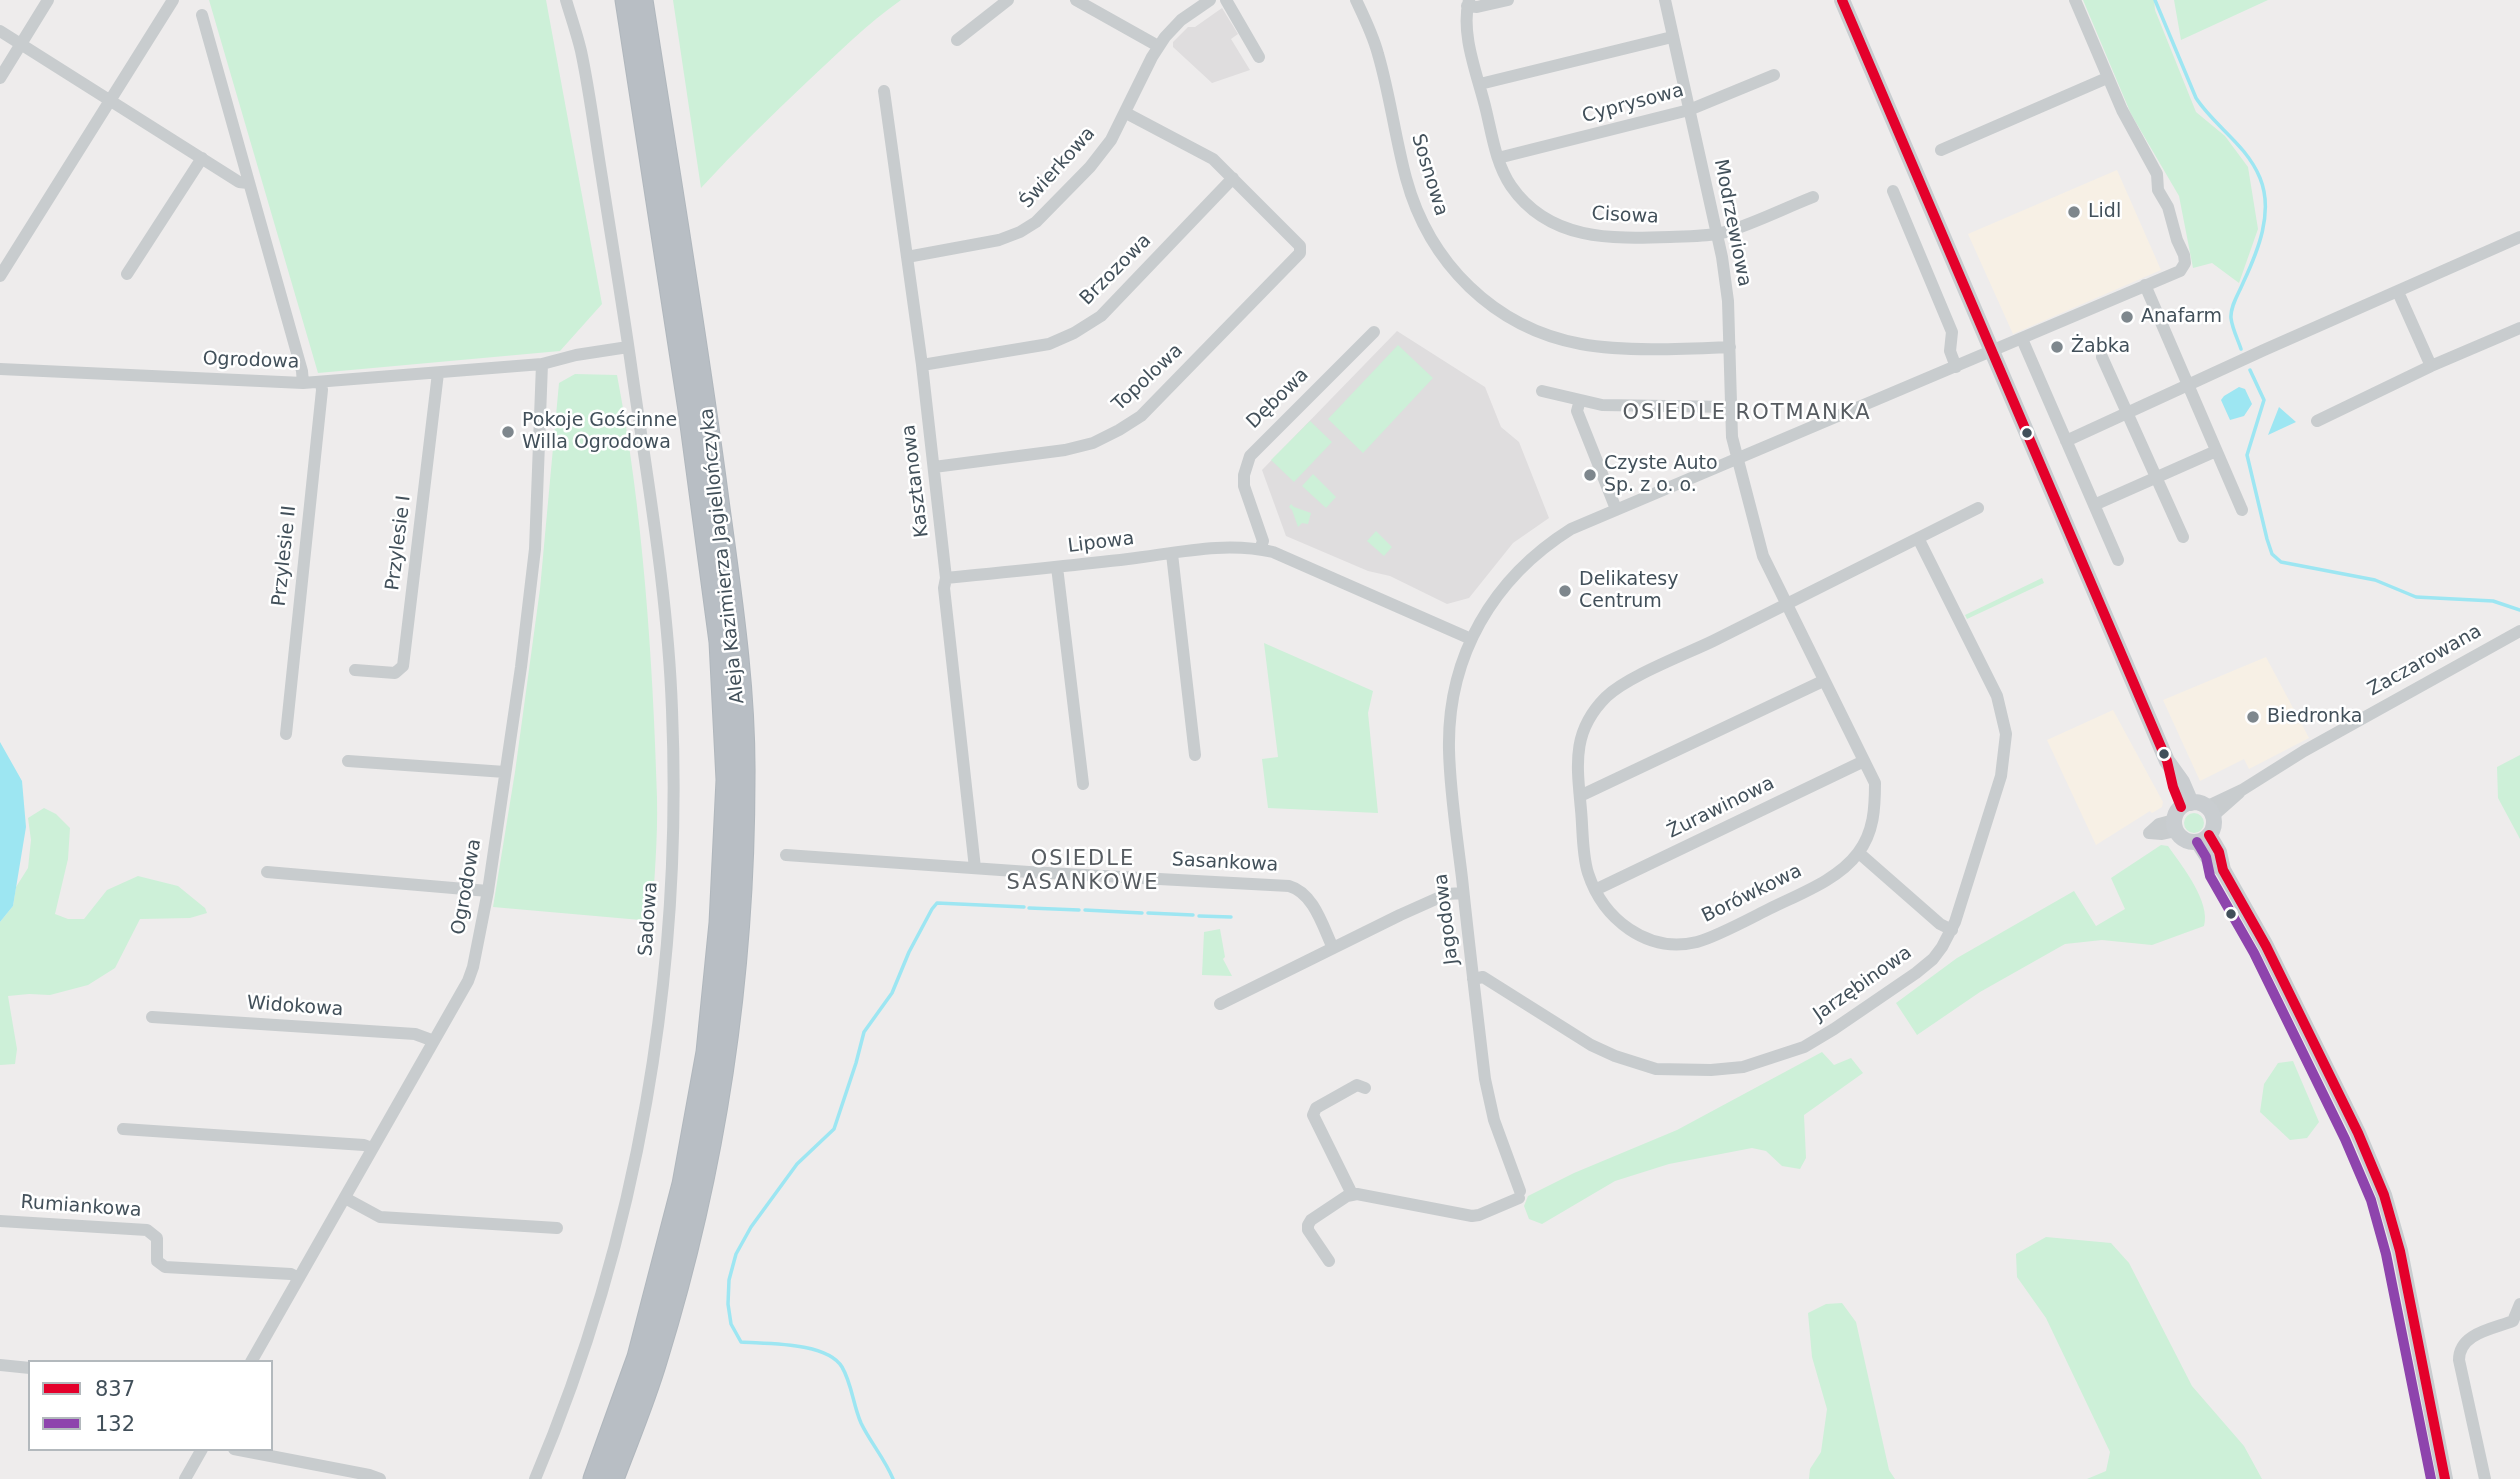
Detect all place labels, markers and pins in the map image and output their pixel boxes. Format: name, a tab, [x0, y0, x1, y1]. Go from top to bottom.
place label: Lidl	[2088, 201, 2121, 223]
marker: Lidl	[2066, 204, 2082, 220]
place label: Anafarm	[2141, 306, 2222, 328]
marker: Anafarm	[2119, 309, 2135, 325]
place label: Żabka	[2071, 336, 2130, 358]
marker: Żabka	[2049, 339, 2065, 355]
place label: Pokoje Gościnne Willa Ogrodowa	[522, 410, 677, 454]
marker: Pokoje Gościnne Willa Ogrodowa	[500, 424, 516, 440]
unlabelled marker	[2020, 426, 2034, 440]
place label: Czyste Auto Sp. z o. o.	[1604, 453, 1718, 497]
marker: Czyste Auto Sp. z o. o.	[1582, 467, 1598, 483]
place label: Delikatesy Centrum	[1579, 569, 1678, 613]
marker: Delikatesy Centrum	[1557, 583, 1573, 599]
place label: Biedronka	[2267, 706, 2362, 728]
marker: Biedronka	[2245, 709, 2261, 725]
unlabelled marker	[2157, 747, 2171, 761]
unlabelled marker	[2224, 907, 2238, 921]

